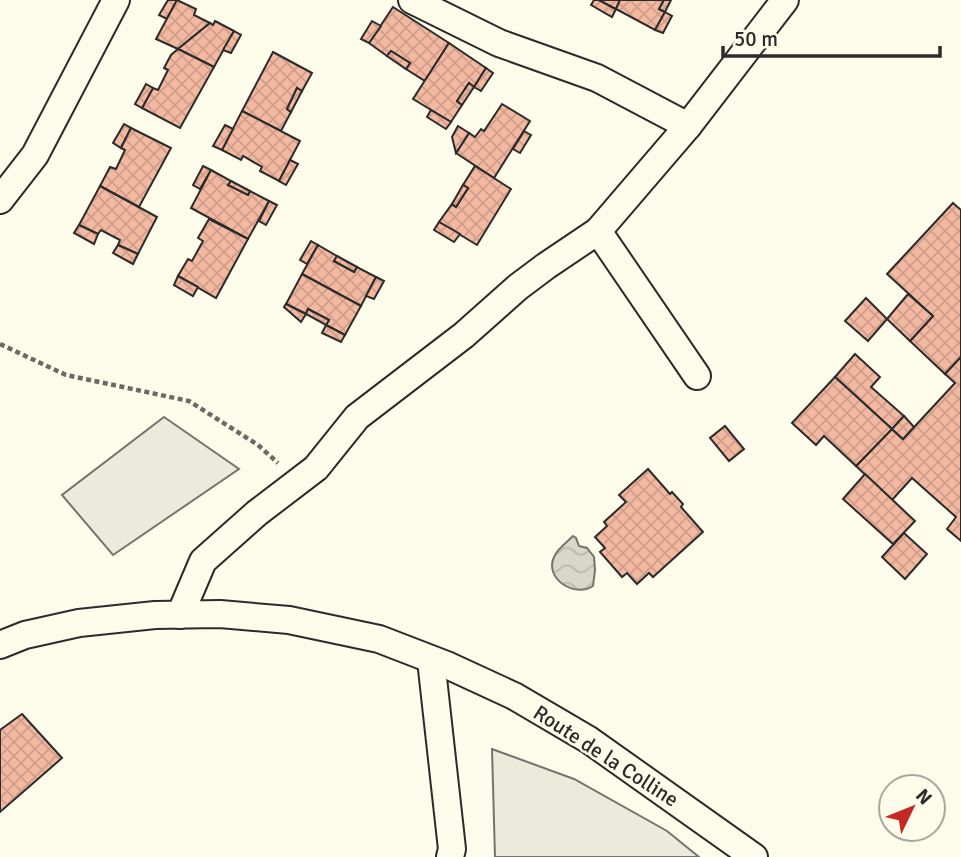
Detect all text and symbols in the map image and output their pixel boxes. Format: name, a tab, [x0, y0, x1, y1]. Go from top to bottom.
scale bar	[723, 14, 940, 58]
text: 50 m	[734, 26, 778, 52]
street label: Route de la Colline	[529, 699, 683, 813]
north arrow	[877, 773, 947, 843]
text: N	[910, 784, 937, 810]

